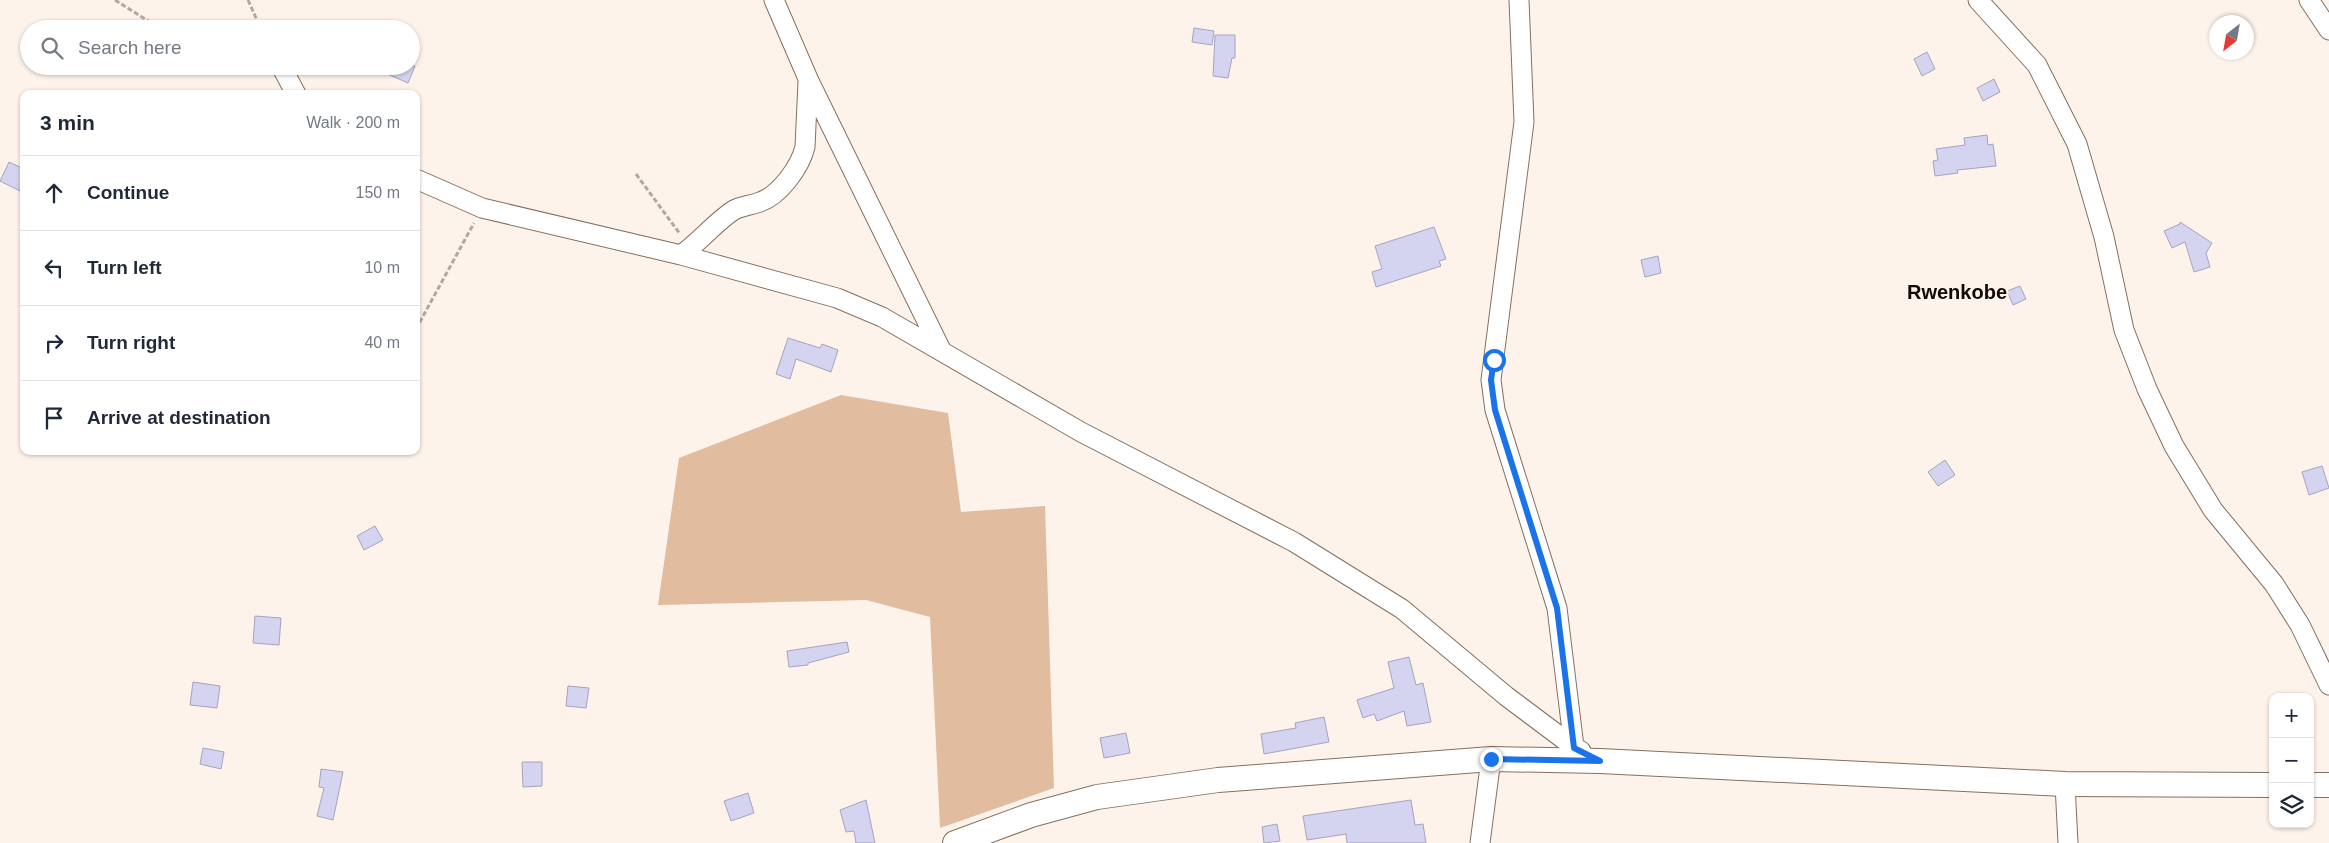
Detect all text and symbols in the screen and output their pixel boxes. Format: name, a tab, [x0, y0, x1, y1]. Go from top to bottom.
north arrow	[2209, 15, 2254, 60]
search box	[20, 20, 420, 75]
icon: search	[38, 34, 66, 62]
text: Search here	[78, 37, 182, 58]
text: 3 min	[40, 111, 95, 134]
text: Walk · 200 m	[306, 114, 400, 131]
icon: ahead	[40, 179, 68, 207]
text: Continue	[87, 182, 169, 203]
text: 150 m	[356, 184, 400, 201]
icon: left	[40, 254, 68, 282]
text: Turn left	[87, 257, 162, 278]
text: 10 m	[364, 259, 400, 276]
district label: Rwenkobe	[1907, 281, 2007, 303]
icon: right	[40, 329, 68, 357]
text: Turn right	[87, 332, 175, 353]
text: 40 m	[364, 334, 400, 351]
route start	[1483, 349, 1506, 372]
icon: arrive	[40, 404, 68, 432]
text: Arrive at destination	[87, 407, 271, 428]
map controls	[2269, 693, 2314, 828]
button: +	[2269, 693, 2314, 738]
button: −	[2269, 738, 2314, 783]
route end	[1480, 748, 1503, 771]
button: layers	[2269, 783, 2314, 828]

